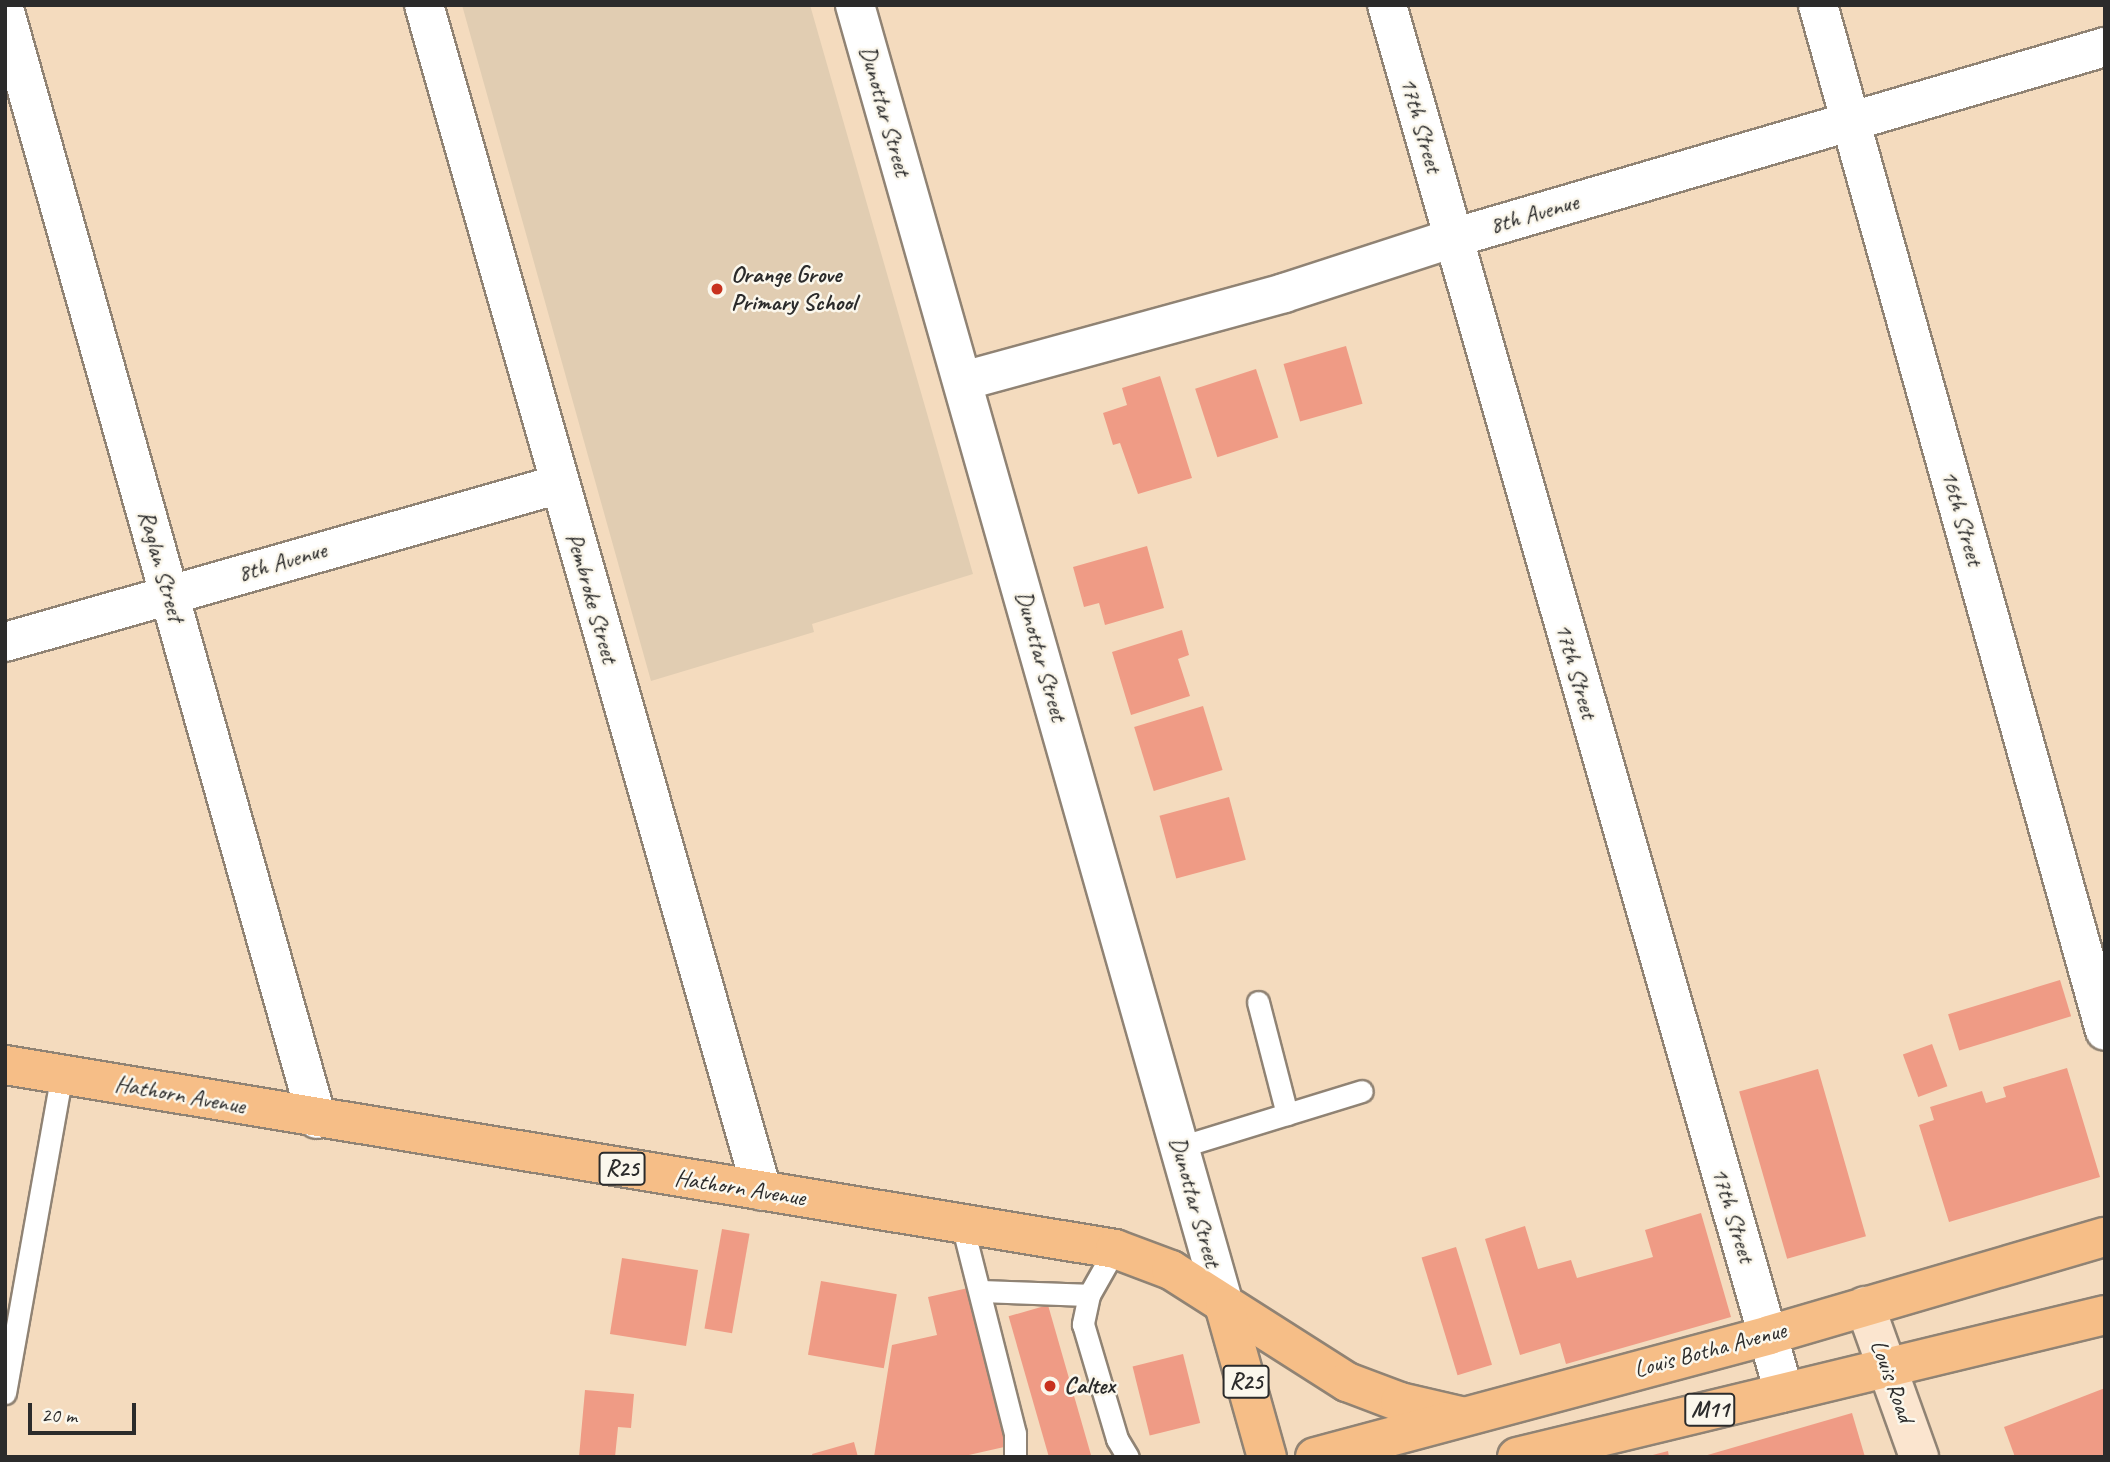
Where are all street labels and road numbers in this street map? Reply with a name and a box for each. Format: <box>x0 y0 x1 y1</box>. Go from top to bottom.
street label: Dunottar Street <box>853 42 917 180</box>
street label: 17th Street <box>1394 74 1448 176</box>
street label: 8th Avenue <box>1486 188 1582 240</box>
street label: 16th Street <box>1935 467 1989 569</box>
street label: Raglan Street <box>131 507 191 625</box>
street label: Pembroke Street <box>560 530 624 666</box>
street label: 8th Avenue <box>234 536 330 588</box>
street label: Dunottar Street <box>1009 587 1073 725</box>
street label: 17th Street <box>1549 620 1603 722</box>
street label: Hathorn Avenue <box>113 1069 247 1121</box>
street label: Dunottar Street <box>1163 1133 1227 1271</box>
road number: R25 <box>598 1150 646 1188</box>
street label: Hathorn Avenue <box>673 1163 807 1213</box>
street label: 17th Street <box>1705 1164 1761 1266</box>
street label: Louis Botha Avenue <box>1631 1316 1789 1384</box>
street label: Louis Road <box>1864 1336 1920 1426</box>
road number: R25 <box>1222 1362 1270 1401</box>
road number: M11 <box>1684 1390 1736 1429</box>

